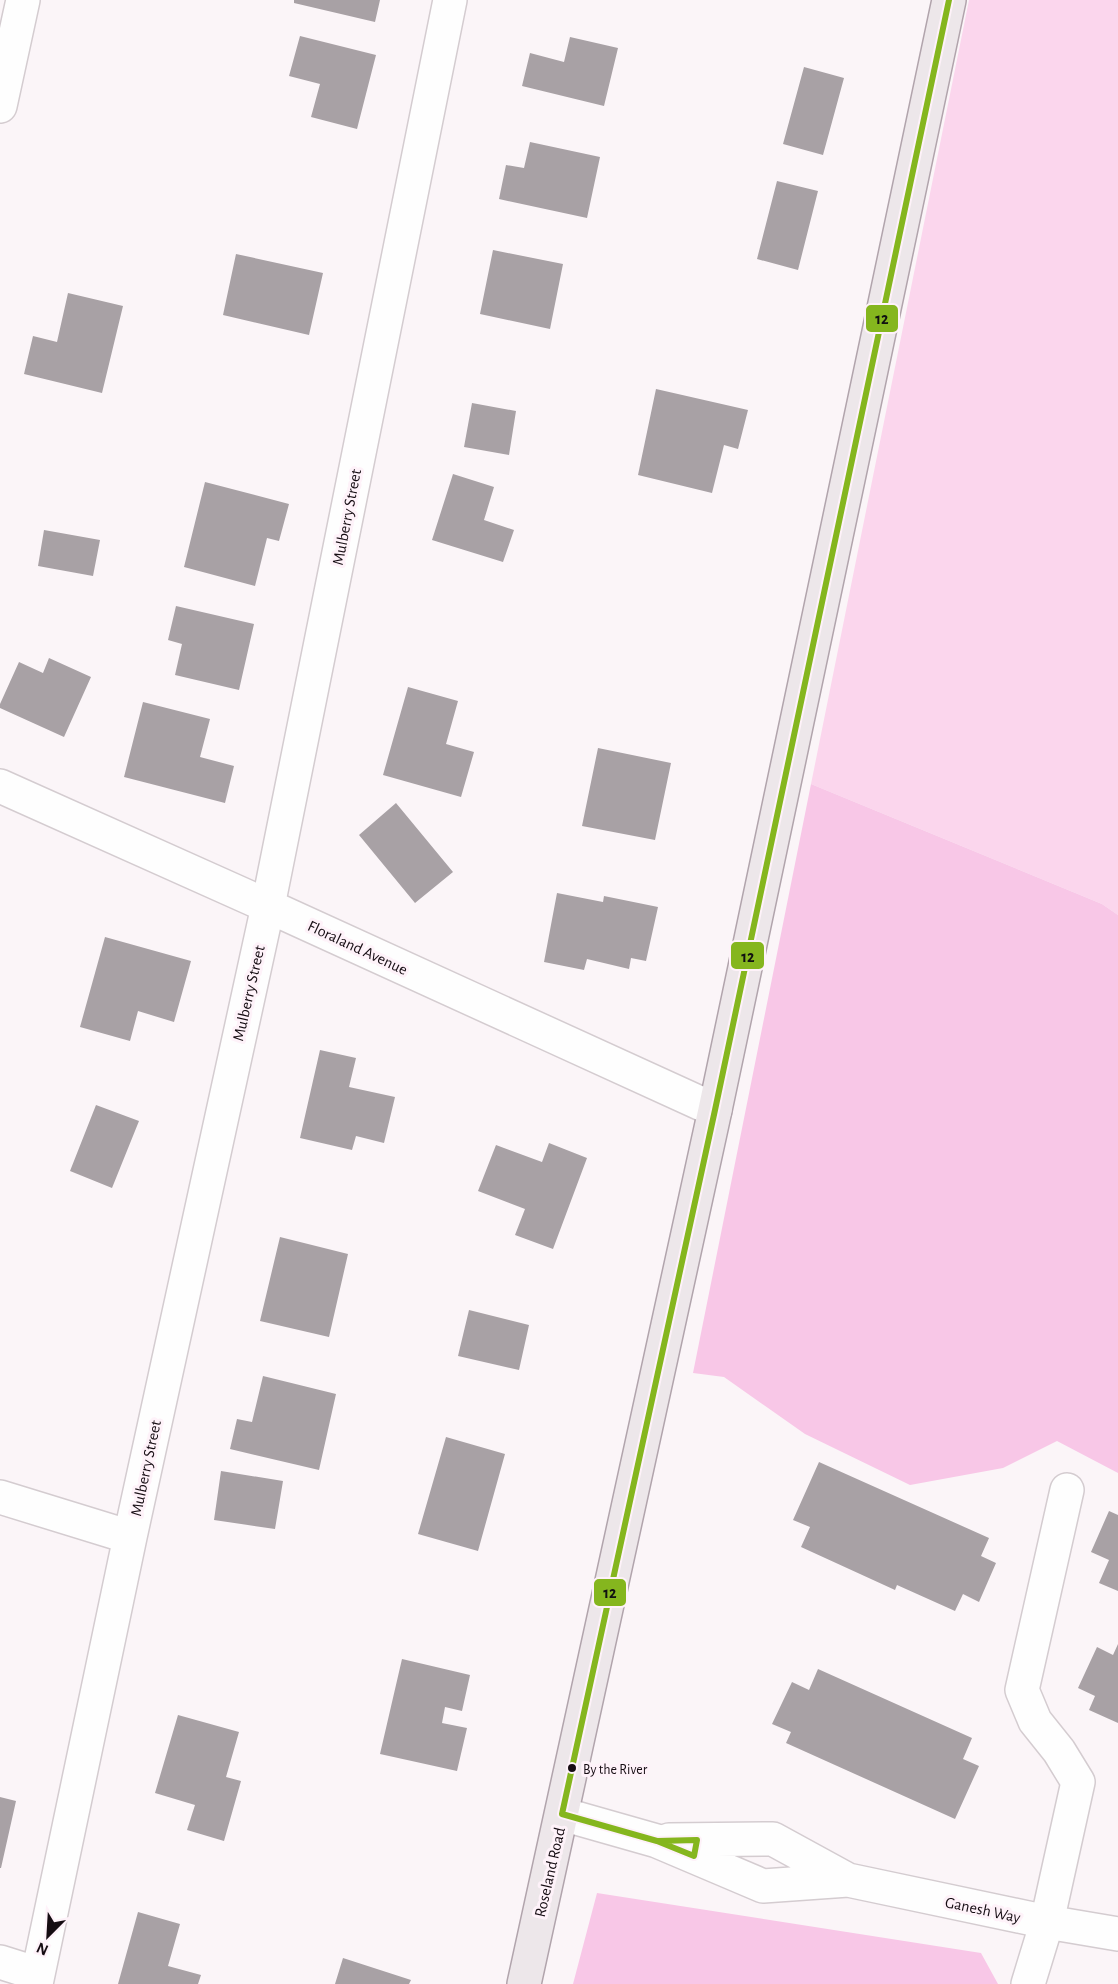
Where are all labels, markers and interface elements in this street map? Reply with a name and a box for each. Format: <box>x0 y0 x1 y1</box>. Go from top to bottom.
line badge: 12 <box>865 304 899 333</box>
text: 12 <box>875 311 889 327</box>
street label: Mulberry Street <box>330 468 365 567</box>
street label: Floraland Avenue <box>305 918 410 978</box>
line badge: 12 <box>730 941 765 970</box>
street label: Mulberry Street <box>230 944 269 1043</box>
text: 12 <box>741 949 755 965</box>
street label: Mulberry Street <box>128 1419 165 1518</box>
line badge: 12 <box>593 1578 627 1607</box>
text: 12 <box>603 1585 617 1601</box>
marker: By the River <box>566 1762 578 1774</box>
place label: By the River <box>583 1763 648 1777</box>
street label: Roseland Road <box>532 1826 568 1919</box>
street label: Ganesh Way <box>943 1894 1022 1927</box>
north arrow <box>18 1906 78 1966</box>
text: N <box>34 1939 51 1958</box>

